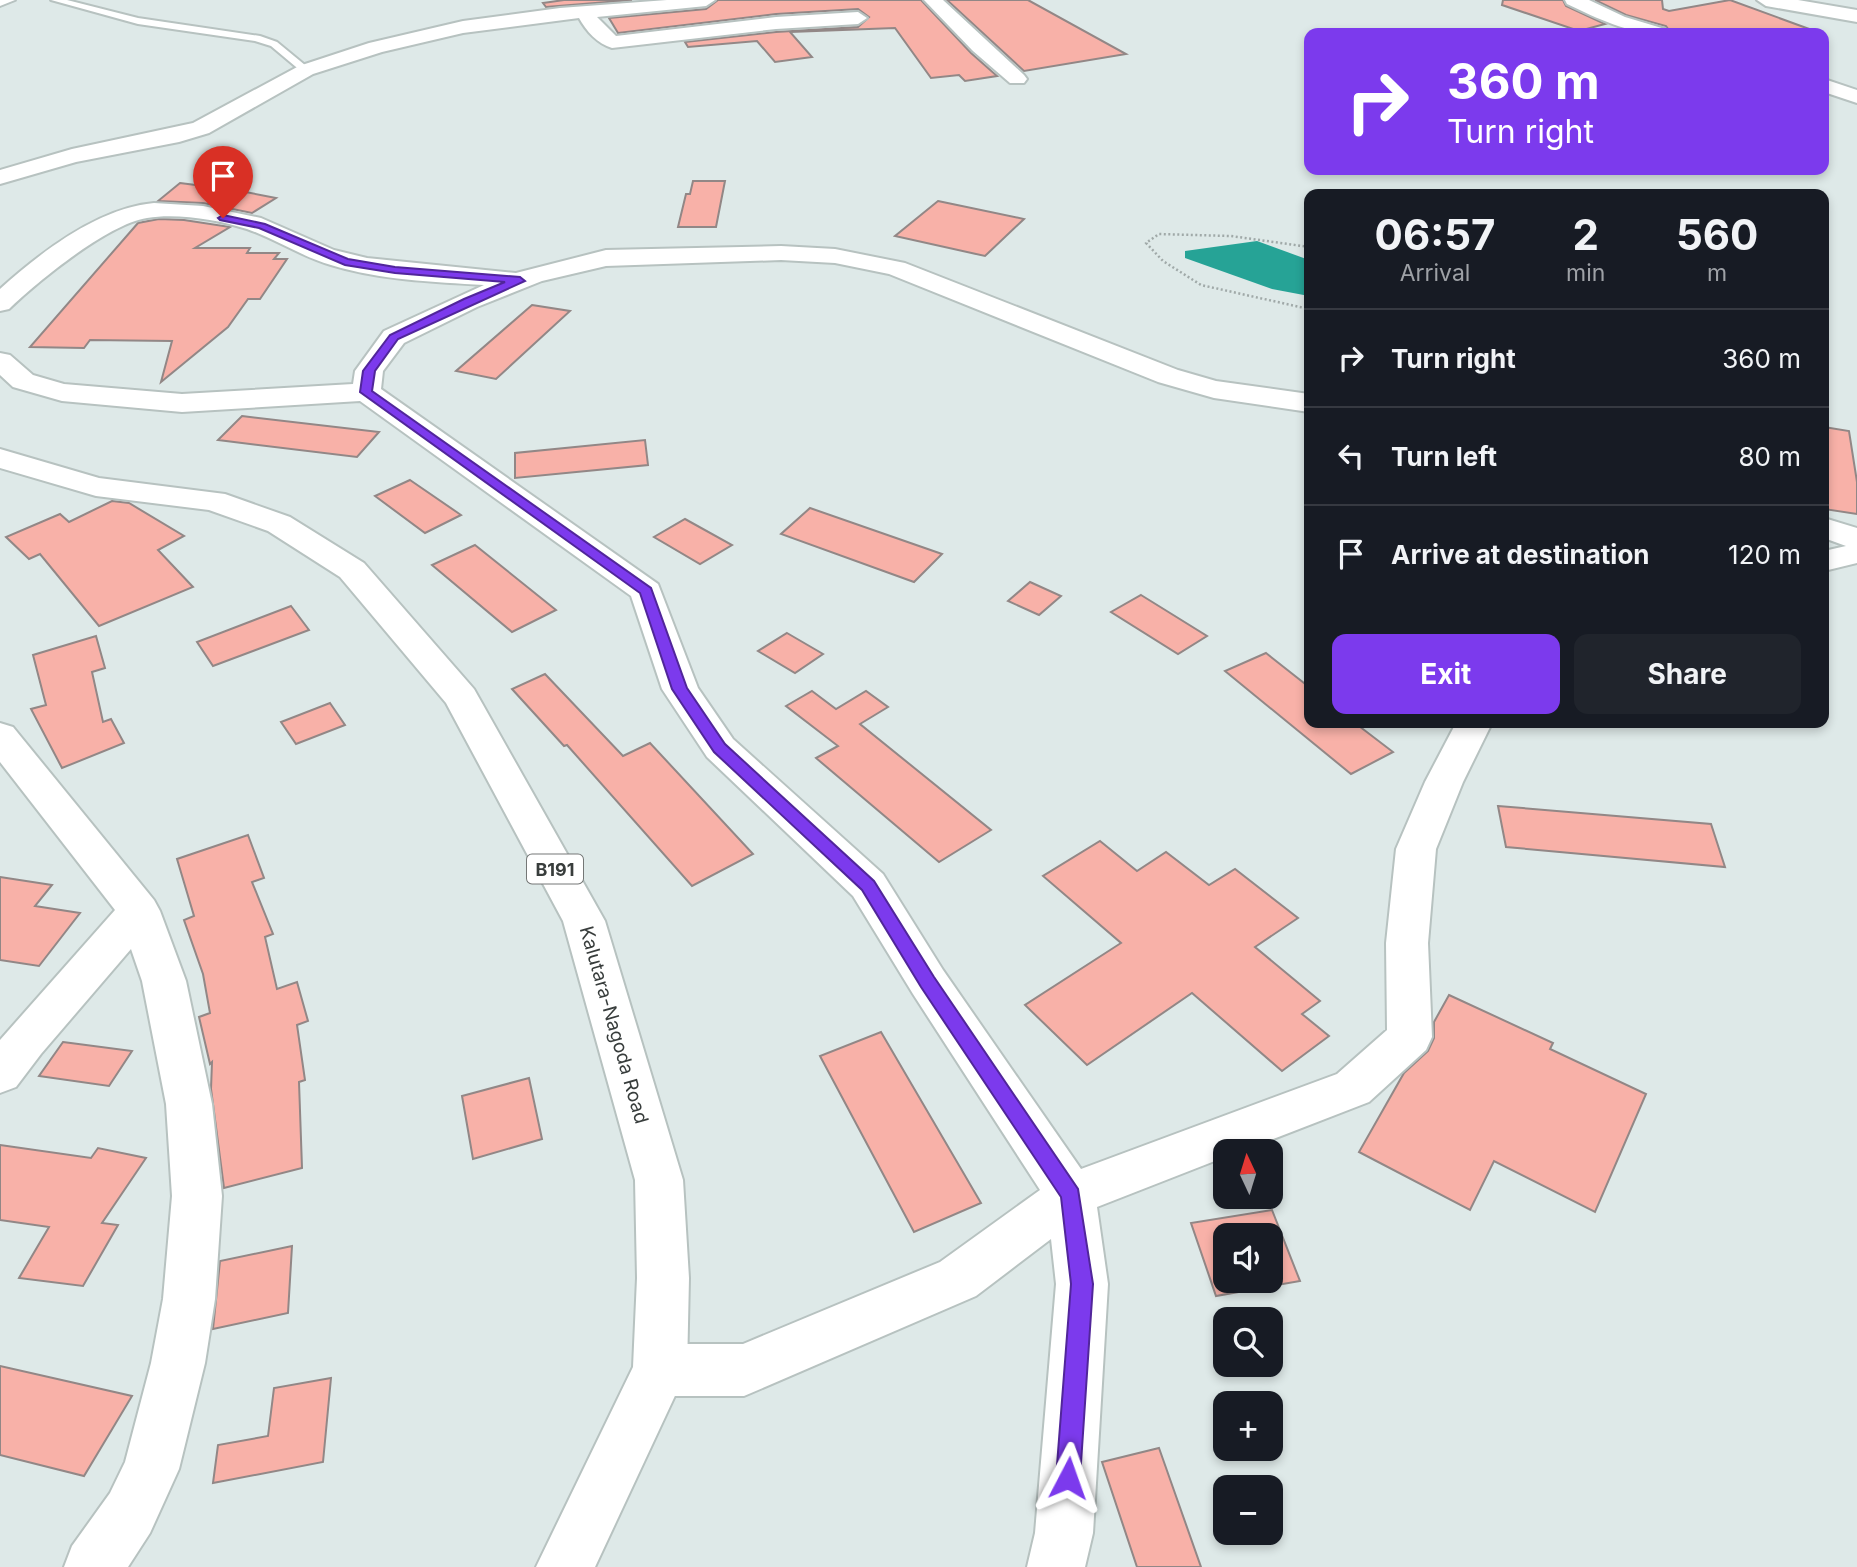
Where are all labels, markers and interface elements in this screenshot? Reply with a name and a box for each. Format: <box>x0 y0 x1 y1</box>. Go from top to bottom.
text: 360 m <box>1447 52 1600 111</box>
icon: right <box>1332 56 1423 147</box>
text: Turn right <box>1447 112 1594 151</box>
pin <box>193 146 253 218</box>
icon: arrive <box>204 157 242 195</box>
text: 06:57 <box>1375 209 1495 260</box>
text: 2 <box>1572 209 1599 260</box>
text: 560 <box>1676 209 1758 260</box>
text: Arrival <box>1400 259 1470 287</box>
text: min <box>1566 259 1605 287</box>
text: m <box>1707 259 1727 287</box>
icon: right <box>1332 339 1370 377</box>
text: Turn right <box>1391 343 1516 374</box>
text: 360 m <box>1722 343 1801 374</box>
icon: left <box>1332 437 1370 475</box>
text: Turn left <box>1391 441 1497 472</box>
text: 80 m <box>1738 441 1801 472</box>
icon: arrive <box>1332 535 1370 573</box>
text: Arrive at destination <box>1391 539 1650 570</box>
text: 120 m <box>1728 539 1801 570</box>
button: Exit <box>1332 634 1560 714</box>
button: Share <box>1574 634 1801 714</box>
road number: B191 <box>527 854 583 884</box>
street label: Kalutara-Nagoda Road <box>575 924 653 1126</box>
north arrow <box>1213 1139 1283 1209</box>
map controls <box>1213 1139 1283 1545</box>
button: sound <box>1213 1223 1283 1293</box>
button: search <box>1213 1307 1283 1377</box>
button: + <box>1213 1391 1283 1461</box>
position arrow <box>1031 1441 1105 1515</box>
button: − <box>1213 1475 1283 1545</box>

